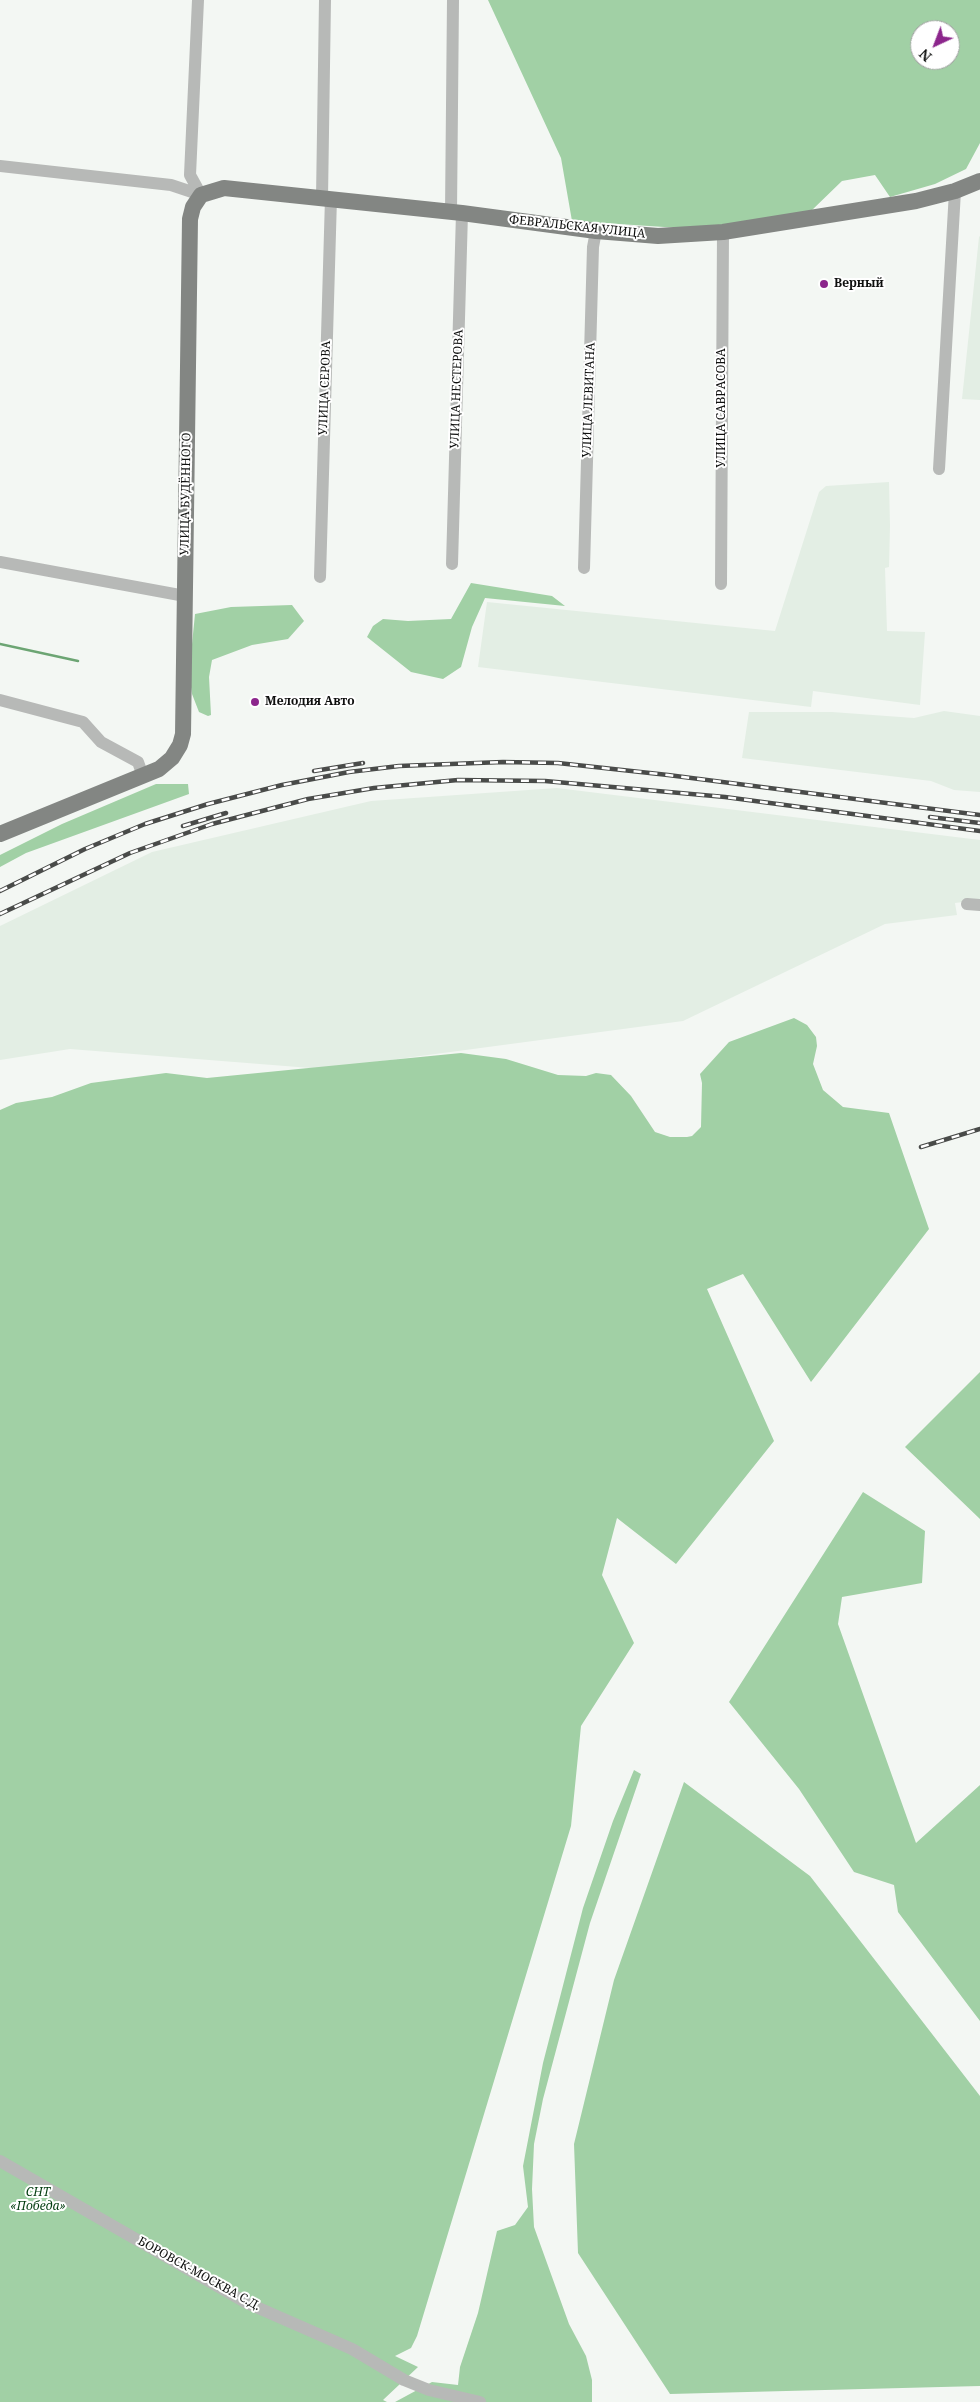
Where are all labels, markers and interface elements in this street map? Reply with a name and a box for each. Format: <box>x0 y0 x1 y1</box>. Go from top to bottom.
north arrow <box>910 20 960 70</box>
text: N <box>915 45 936 66</box>
street label: ФЕВРАЛЬСКАЯ УЛИЦА <box>508 213 646 241</box>
place label: Верный <box>834 277 884 291</box>
marker: Верный <box>818 278 830 290</box>
street label: УЛИЦА НЕСТЕРОВА <box>448 329 466 449</box>
street label: УЛИЦА СЕРОВА <box>316 340 334 436</box>
street label: УЛИЦА ЛЕВИТАНА <box>580 342 598 458</box>
street label: УЛИЦА САВРАСОВА <box>715 348 729 468</box>
street label: УЛИЦА БУДЁННОГО <box>178 433 194 555</box>
place label: Мелодия Авто <box>265 695 354 709</box>
marker: Мелодия Авто <box>249 696 261 708</box>
park label: СНТ «Победа» <box>10 2186 66 2214</box>
street label: БОРОВСК-МОСКВА С.Д. <box>135 2234 263 2314</box>

